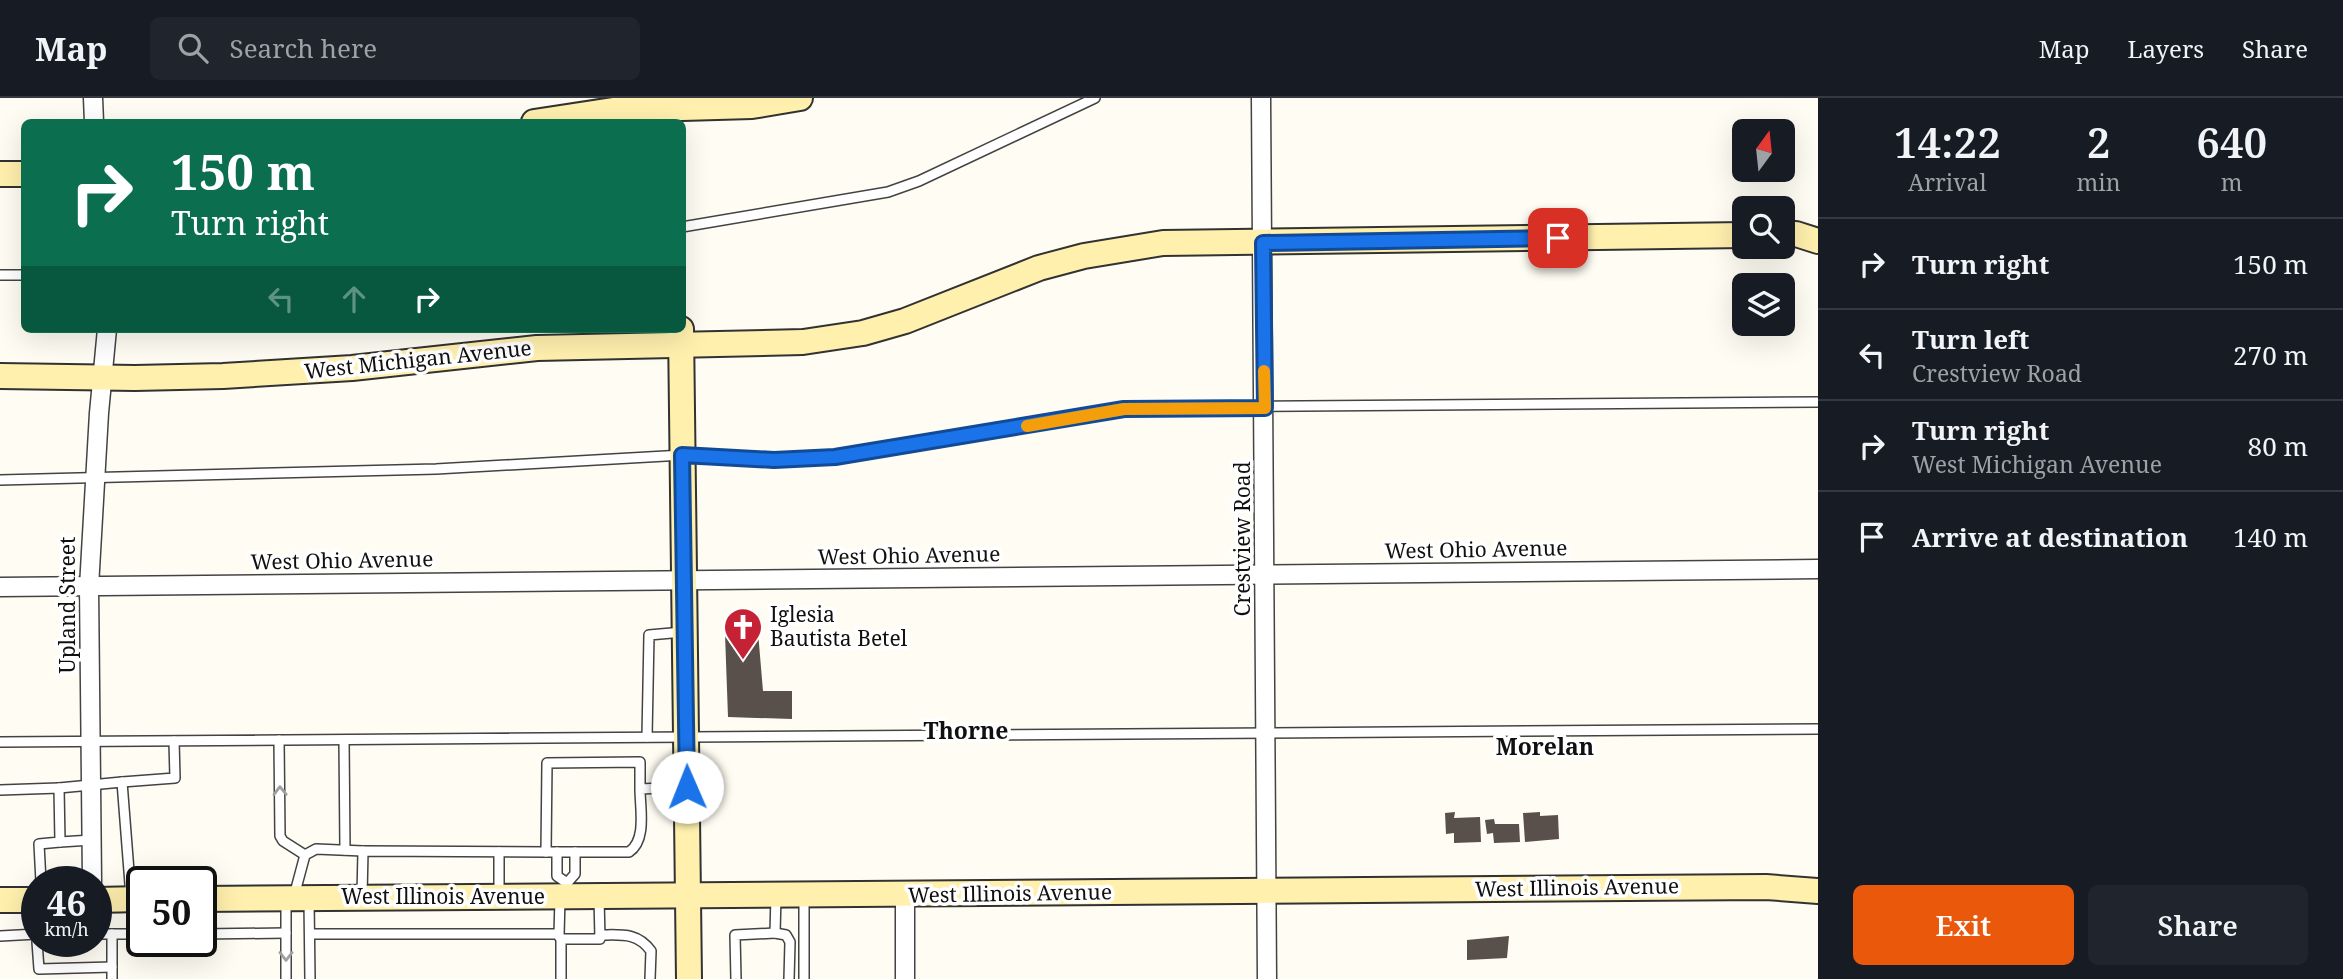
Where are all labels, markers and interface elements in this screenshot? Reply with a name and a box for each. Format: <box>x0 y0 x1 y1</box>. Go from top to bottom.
search box <box>150 17 640 80</box>
text: Map <box>35 26 108 71</box>
icon: search <box>174 29 212 67</box>
text: Search here <box>230 30 377 66</box>
text: Map <box>2039 32 2090 65</box>
text: Layers <box>2128 32 2204 65</box>
text: Share <box>2242 32 2308 65</box>
text: 14:22 <box>1894 113 2001 170</box>
text: 2 <box>2087 113 2110 170</box>
text: 640 <box>2196 113 2267 170</box>
north arrow <box>1732 119 1796 182</box>
map controls <box>1732 119 1795 336</box>
text: 150 m <box>171 138 315 204</box>
icon: right <box>56 147 147 238</box>
text: Arrival <box>1908 166 1987 198</box>
text: min <box>2077 166 2121 198</box>
text: m <box>2221 166 2243 198</box>
button: search <box>1732 196 1795 259</box>
text: Turn right <box>171 201 329 244</box>
pin <box>1528 208 1588 268</box>
icon: arrive <box>1539 219 1577 257</box>
icon: right <box>1853 245 1891 283</box>
text: Turn right <box>1912 246 2049 282</box>
text: 150 m <box>2233 246 2308 282</box>
button: layers <box>1732 273 1795 336</box>
icon: left <box>262 280 300 318</box>
icon: ahead <box>335 280 373 318</box>
icon: right <box>408 280 446 318</box>
text: Turn left <box>1912 321 2029 357</box>
street label: West Michigan Avenue <box>303 333 533 385</box>
icon: left <box>1853 336 1891 374</box>
text: 270 m <box>2233 337 2308 373</box>
text: Crestview Road <box>1912 357 2082 389</box>
text: Turn right <box>1912 412 2049 448</box>
icon: right <box>1853 427 1891 465</box>
text: 80 m <box>2248 428 2308 464</box>
text: West Michigan Avenue <box>1912 448 2162 480</box>
street label: Crestview Road <box>1228 461 1256 617</box>
icon: arrive <box>1853 518 1891 556</box>
text: Arrive at destination <box>1912 519 2188 555</box>
text: 140 m <box>2233 519 2308 555</box>
street label: West Ohio Avenue <box>1384 533 1567 565</box>
street label: Upland Street <box>53 537 81 673</box>
street label: West Ohio Avenue <box>817 539 1000 571</box>
street label: West Ohio Avenue <box>250 544 433 576</box>
place label: Iglesia Bautista Betel <box>770 600 908 652</box>
church icon: Iglesia Bautista Betel <box>722 606 764 661</box>
district label: Thorne <box>923 714 1009 746</box>
district label: Morelan <box>1496 730 1594 762</box>
position arrow <box>650 750 724 824</box>
one-way arrow <box>272 785 287 796</box>
speed limit sign: 50 <box>126 866 217 957</box>
street label: West Illinois Avenue <box>1475 871 1679 903</box>
street label: West Illinois Avenue <box>908 877 1112 909</box>
text: 46 <box>47 879 86 926</box>
street label: West Illinois Avenue <box>341 882 545 910</box>
button: Exit <box>1853 885 2074 965</box>
button: Share <box>2088 885 2308 965</box>
text: km/h <box>44 917 89 941</box>
one-way arrow <box>278 951 294 962</box>

